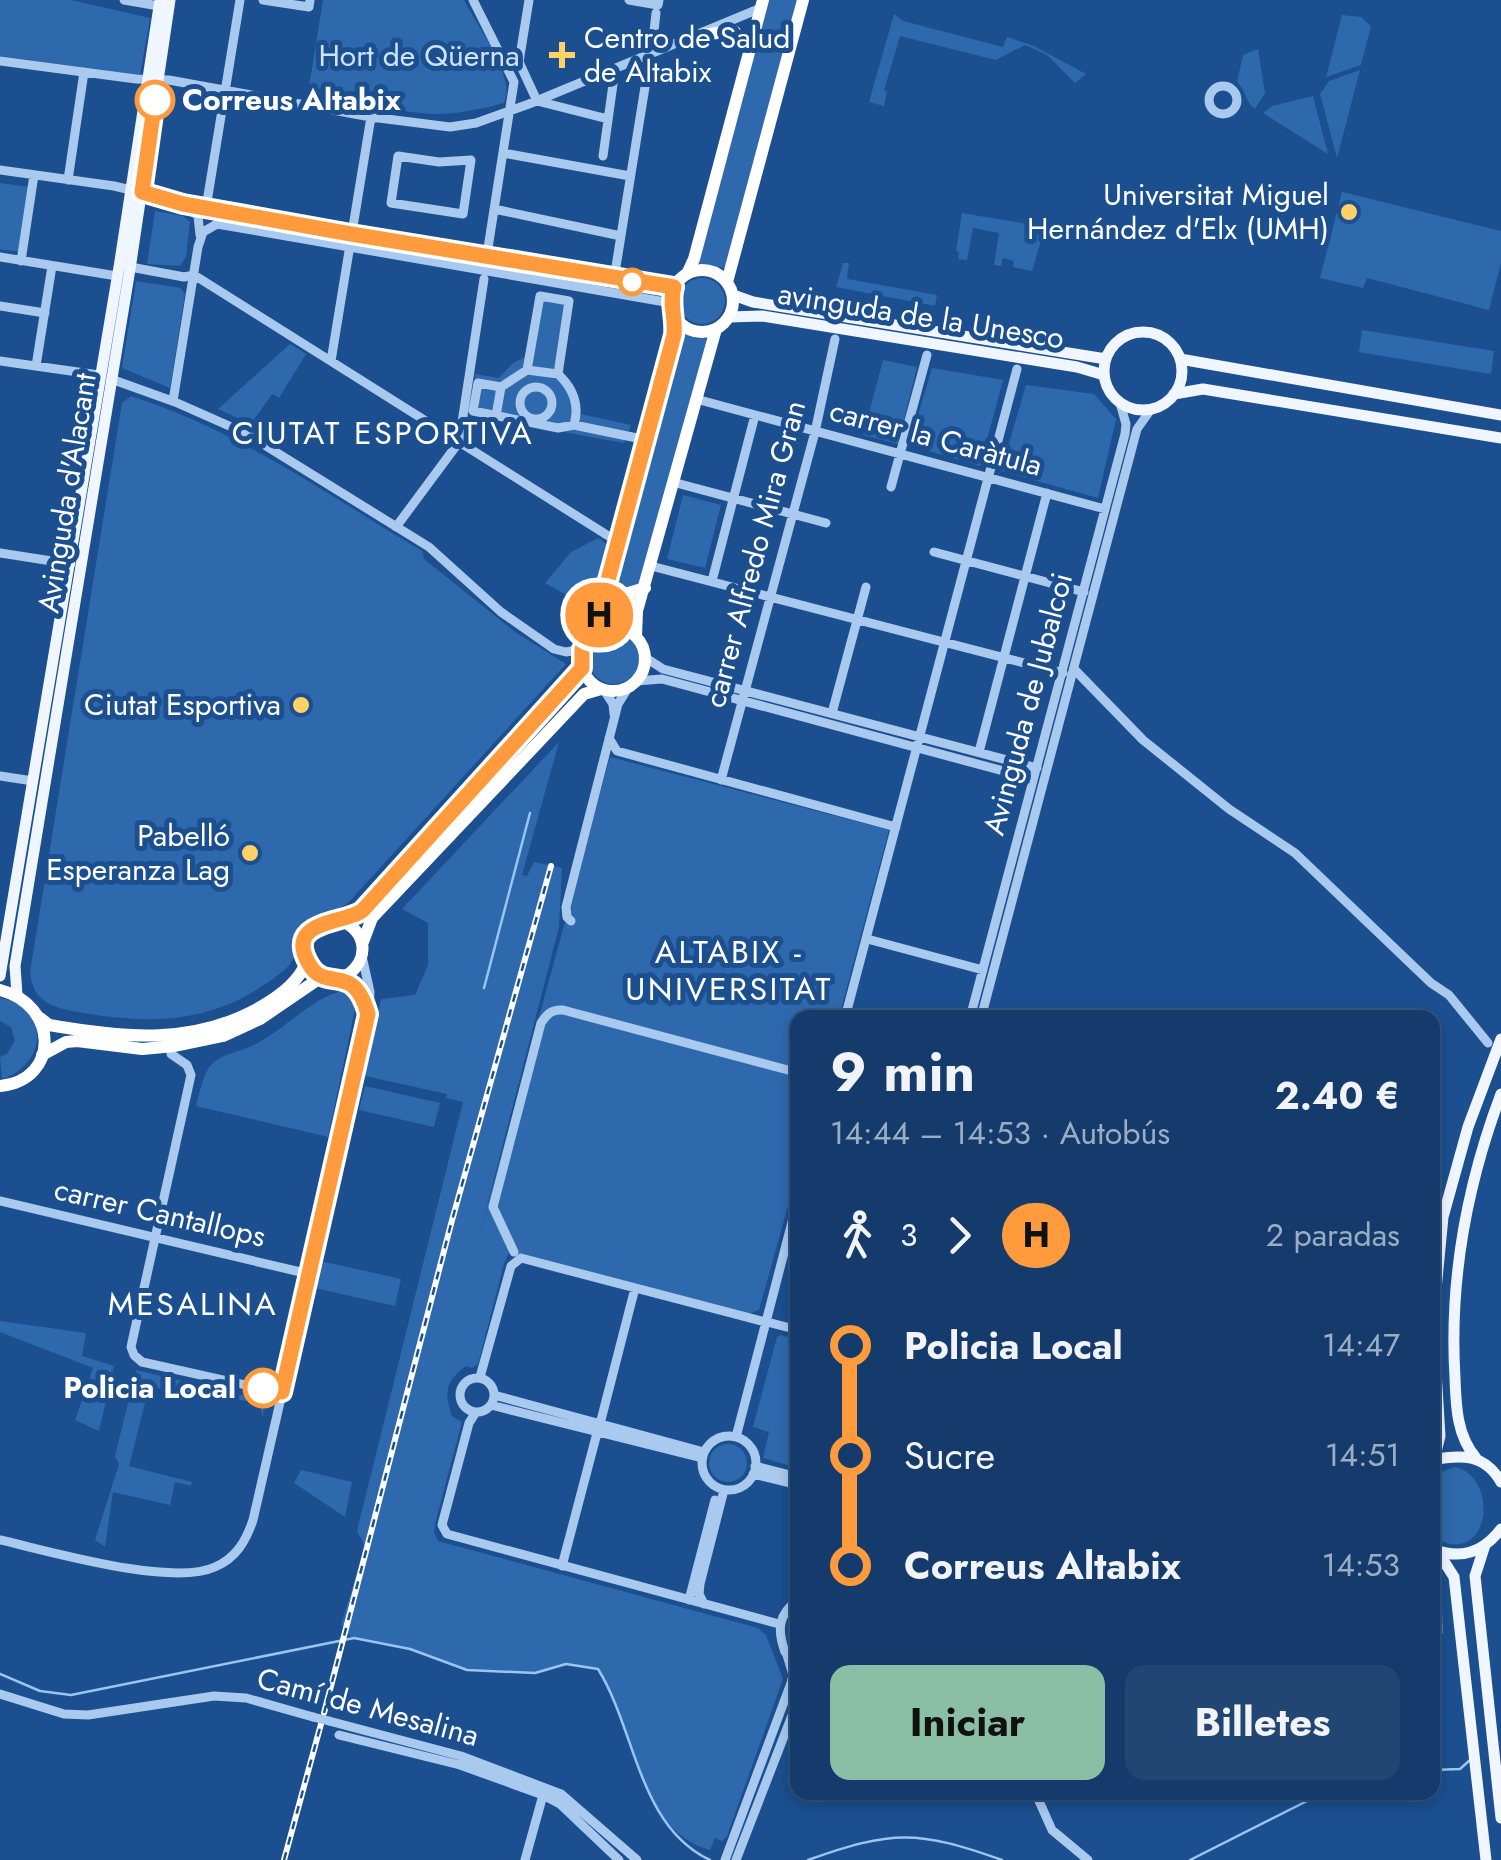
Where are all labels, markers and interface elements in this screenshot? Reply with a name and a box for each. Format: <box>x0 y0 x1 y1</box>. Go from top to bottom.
place label: Centro de Salud de Altabix <box>584 16 790 93</box>
park label: Hort de Qüerna <box>318 34 520 77</box>
marker: Centro de Salud de Altabix <box>549 42 575 68</box>
place label: Correus Altabix <box>182 78 401 121</box>
marker: Correus Altabix <box>136 81 174 119</box>
place label: Universitat Miguel Hernández d'Elx (UMH) <box>1027 173 1329 250</box>
marker: Universitat Miguel Hernández d'Elx (UMH) <box>1338 201 1360 223</box>
unlabelled marker <box>619 269 645 295</box>
street label: avinguda de la Unesco <box>775 272 1067 359</box>
street label: Avinguda d'Alacant <box>26 369 107 616</box>
street label: carrer la Caràtula <box>825 389 1047 487</box>
street label: carrer Alfredo Mira Gran <box>693 396 816 712</box>
district label: CIUTAT ESPORTIVA <box>232 410 534 456</box>
street label: Avinguda de Jubalcoi <box>972 568 1083 840</box>
line badge: H <box>566 582 632 648</box>
text: H <box>585 590 613 640</box>
place label: Ciutat Esportiva <box>84 683 281 726</box>
marker: Ciutat Esportiva <box>290 694 312 716</box>
place label: Pabelló Esperanza Lag <box>46 814 230 891</box>
marker: Pabelló Esperanza Lag <box>239 842 261 864</box>
district label: ALTABIX - UNIVERSITAT <box>625 929 833 1012</box>
text: 9 min <box>830 1032 975 1112</box>
text: 2.40 € <box>1275 1068 1400 1123</box>
text: 14:44 – 14:53 · Autobús <box>830 1110 1170 1156</box>
street label: carrer Cantallops <box>50 1167 270 1258</box>
icon: walk <box>830 1208 885 1263</box>
icon: forward <box>932 1208 987 1263</box>
text: H <box>1022 1210 1050 1260</box>
text: 3 <box>900 1212 917 1258</box>
text: 2 paradas <box>1266 1212 1400 1258</box>
district label: MESALINA <box>108 1281 278 1327</box>
text: Policia Local <box>904 1318 1123 1373</box>
text: 14:47 <box>1322 1322 1400 1368</box>
place label: Policia Local <box>63 1366 236 1409</box>
marker: Policia Local <box>244 1369 282 1407</box>
text: Sucre <box>904 1428 995 1483</box>
text: 14:51 <box>1325 1432 1400 1478</box>
text: Correus Altabix <box>904 1538 1181 1593</box>
text: 14:53 <box>1322 1542 1400 1588</box>
street label: Camí de Mesalina <box>253 1656 484 1757</box>
button: Iniciar <box>830 1665 1105 1780</box>
button: Billetes <box>1125 1665 1400 1780</box>

